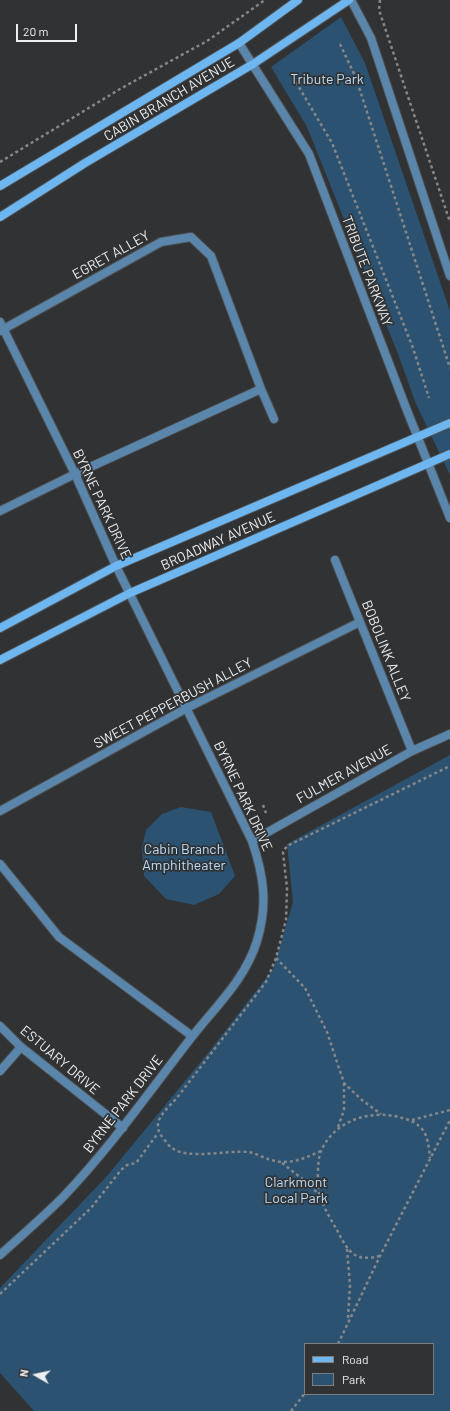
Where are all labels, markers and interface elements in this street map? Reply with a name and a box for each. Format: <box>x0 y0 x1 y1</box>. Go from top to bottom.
scale bar <box>18 16 79 42</box>
text: 20 m <box>23 24 49 38</box>
street label: CABIN BRANCH AVENUE <box>101 53 237 145</box>
park label: Tribute Park <box>290 71 364 87</box>
street label: TRIBUTE PARKWAY <box>338 213 396 329</box>
street label: EGRET ALLEY <box>69 227 153 283</box>
street label: BYRNE PARK DRIVE <box>69 446 135 562</box>
street label: BROADWAY AVENUE <box>158 508 278 574</box>
street label: BOBOLINK ALLEY <box>358 598 414 704</box>
street label: SWEET PEPPERBUSH ALLEY <box>91 654 255 752</box>
street label: BYRNE PARK DRIVE <box>210 738 276 854</box>
street label: FULMER AVENUE <box>293 741 395 807</box>
park label: Cabin Branch Amphitheater <box>142 841 226 874</box>
street label: ESTUARY DRIVE <box>17 1022 103 1098</box>
street label: BYRNE PARK DRIVE <box>80 1052 166 1156</box>
park label: Clarkmont Local Park <box>264 1174 328 1206</box>
legend <box>304 1343 434 1395</box>
text: Road <box>342 1352 369 1366</box>
north arrow <box>16 1355 56 1395</box>
text: N <box>17 1368 31 1378</box>
text: Park <box>342 1372 366 1386</box>

